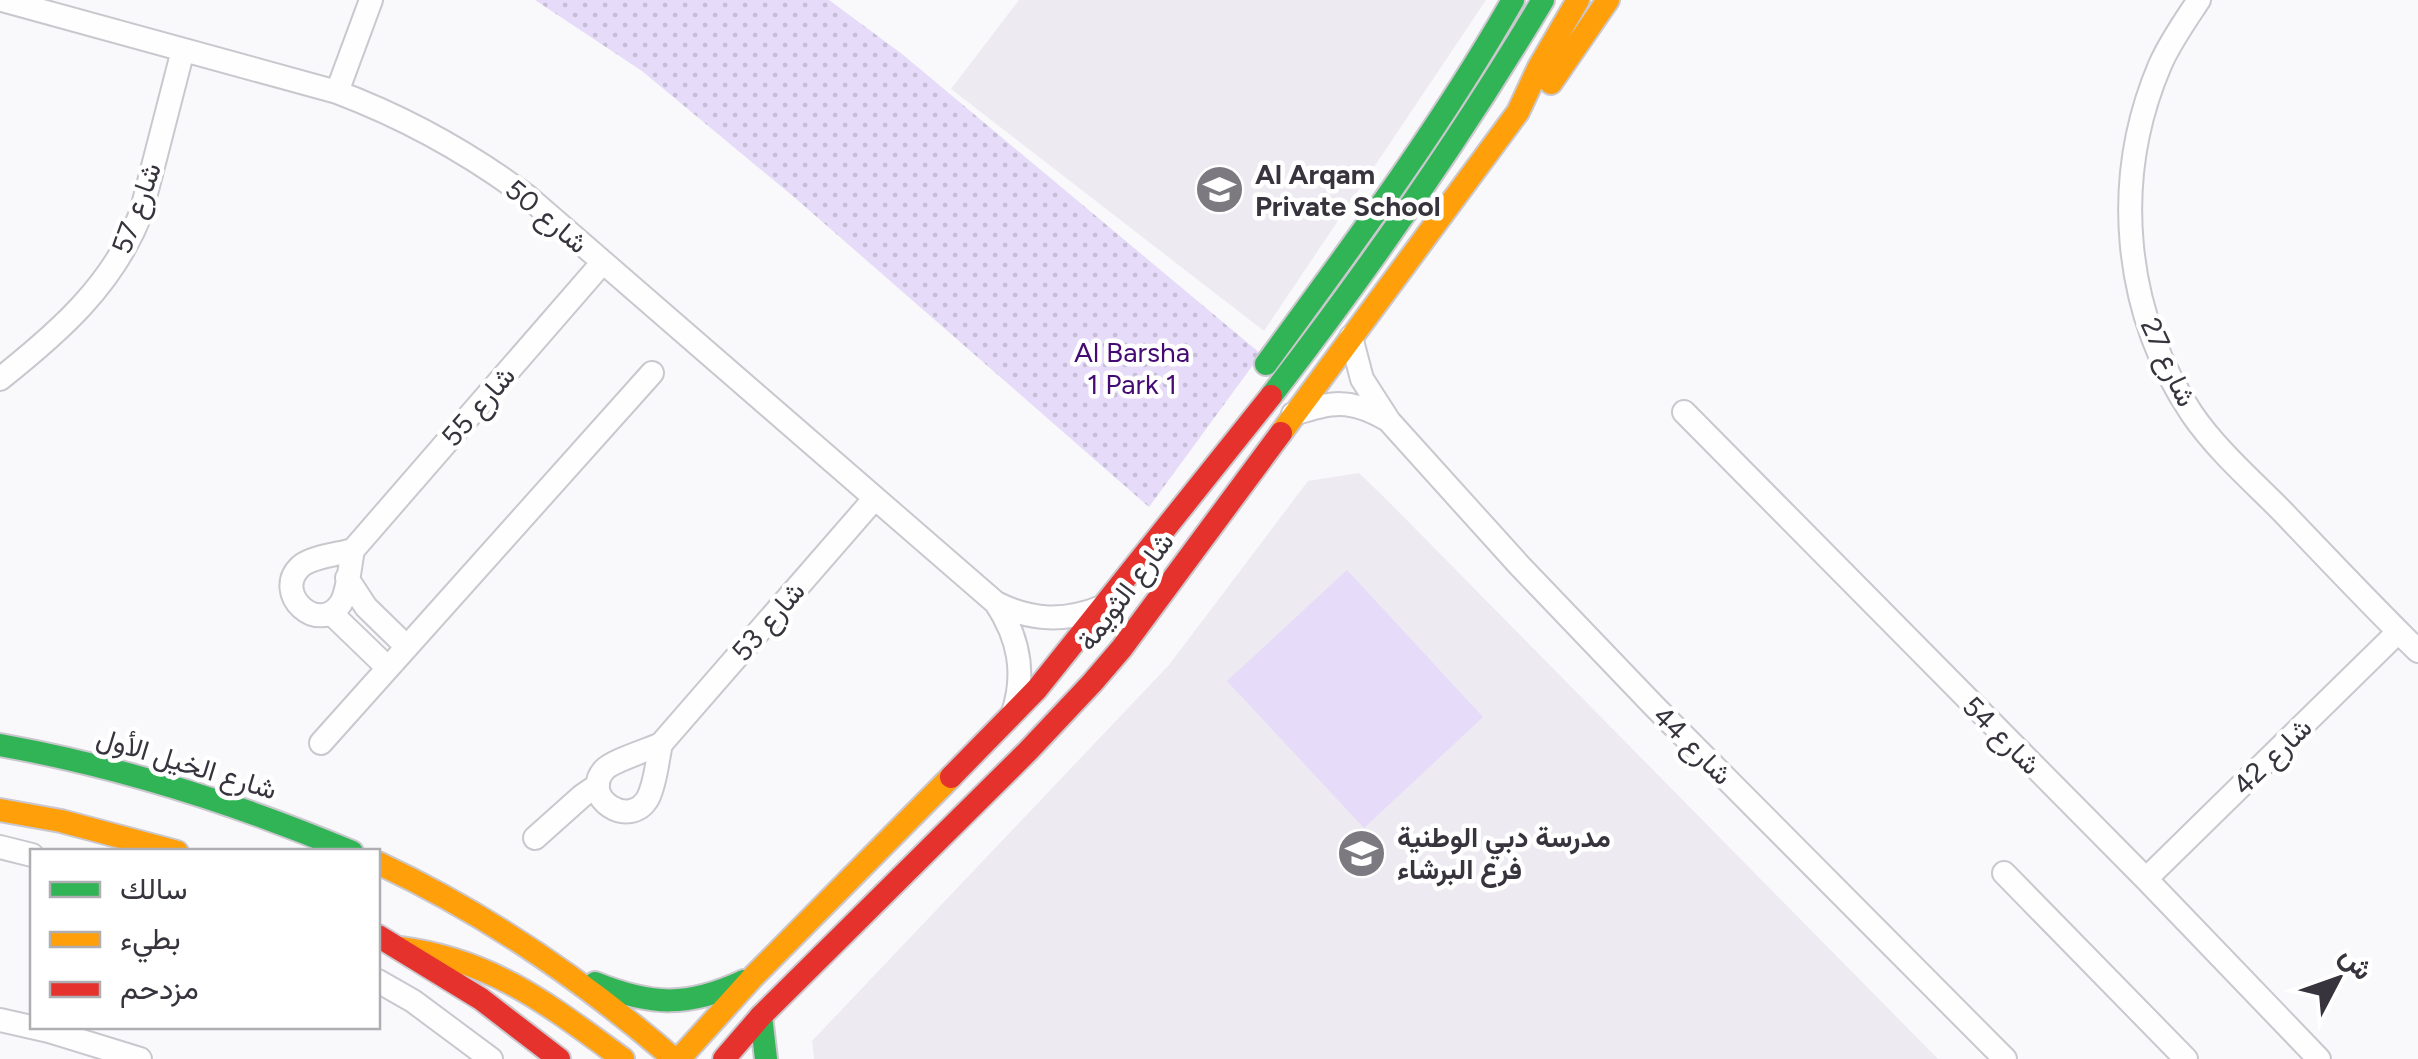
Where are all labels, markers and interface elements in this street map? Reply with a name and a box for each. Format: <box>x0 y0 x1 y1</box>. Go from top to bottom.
place label: Al Arqam Private School <box>1255 157 1441 223</box>
street label: شارع 57 <box>104 158 170 259</box>
school or university icon: Al Arqam Private School <box>1194 164 1246 216</box>
street label: شارع 50 <box>498 172 595 262</box>
street label: شارع 27 <box>2132 312 2204 413</box>
park label: Al Barsha 1 Park 1 <box>1074 335 1190 401</box>
street label: شارع 55 <box>434 359 524 454</box>
street label: شارع الثويمة <box>1069 525 1182 658</box>
street label: شارع 53 <box>724 574 813 669</box>
street label: شارع 54 <box>1954 689 2048 783</box>
street label: شارع 44 <box>1645 698 1740 793</box>
street label: شارع 42 <box>2226 710 2320 803</box>
street label: شارع الخيل الأول <box>92 719 281 808</box>
place label: مدرسة دبي الوطنية فرع البرشاء <box>1397 820 1611 888</box>
school or university icon: مدرسة دبي الوطنية فرع البرشاء <box>1336 827 1388 879</box>
legend <box>30 849 380 1029</box>
text: سالك <box>120 870 187 907</box>
text: بطيء <box>120 920 181 963</box>
north arrow <box>2288 929 2388 1029</box>
text: ش <box>2333 939 2381 986</box>
text: مزدحم <box>120 970 199 1008</box>

